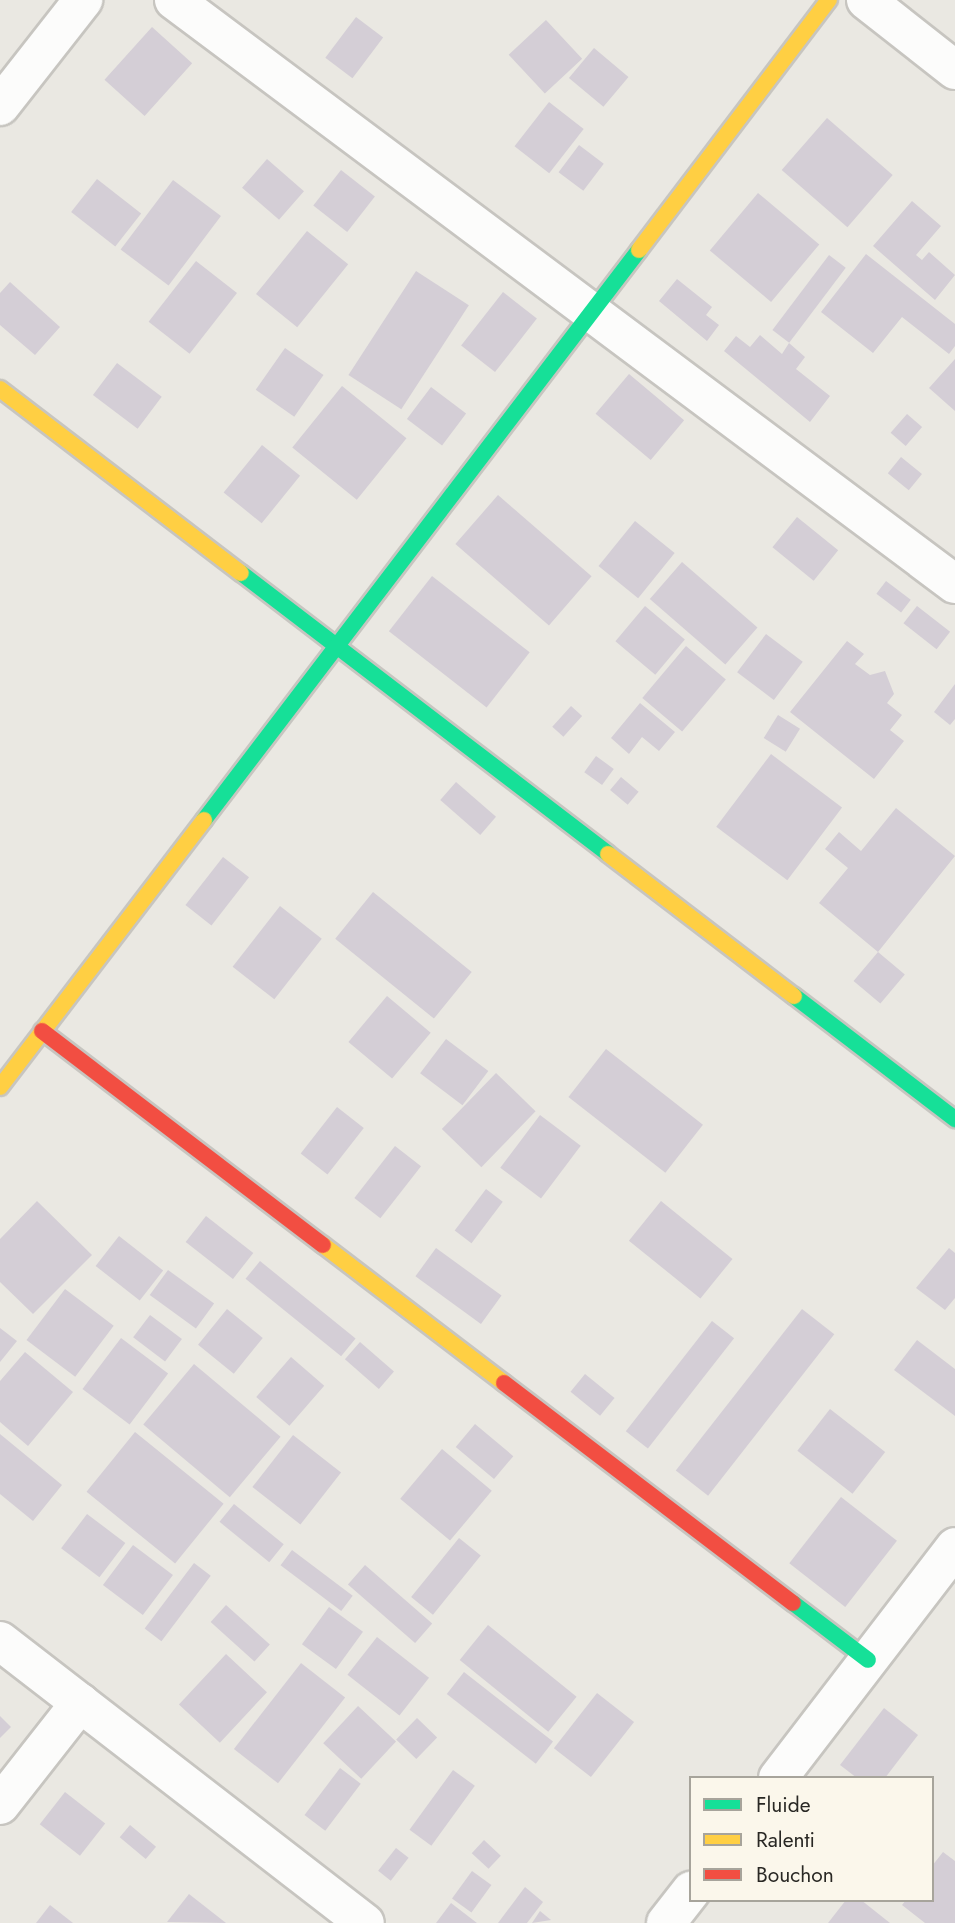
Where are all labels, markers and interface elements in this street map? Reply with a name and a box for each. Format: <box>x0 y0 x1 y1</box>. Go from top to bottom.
legend <box>689 1776 934 1902</box>
text: Fluide <box>756 1790 811 1820</box>
text: Ralenti <box>756 1825 815 1855</box>
text: Bouchon <box>756 1860 834 1890</box>

